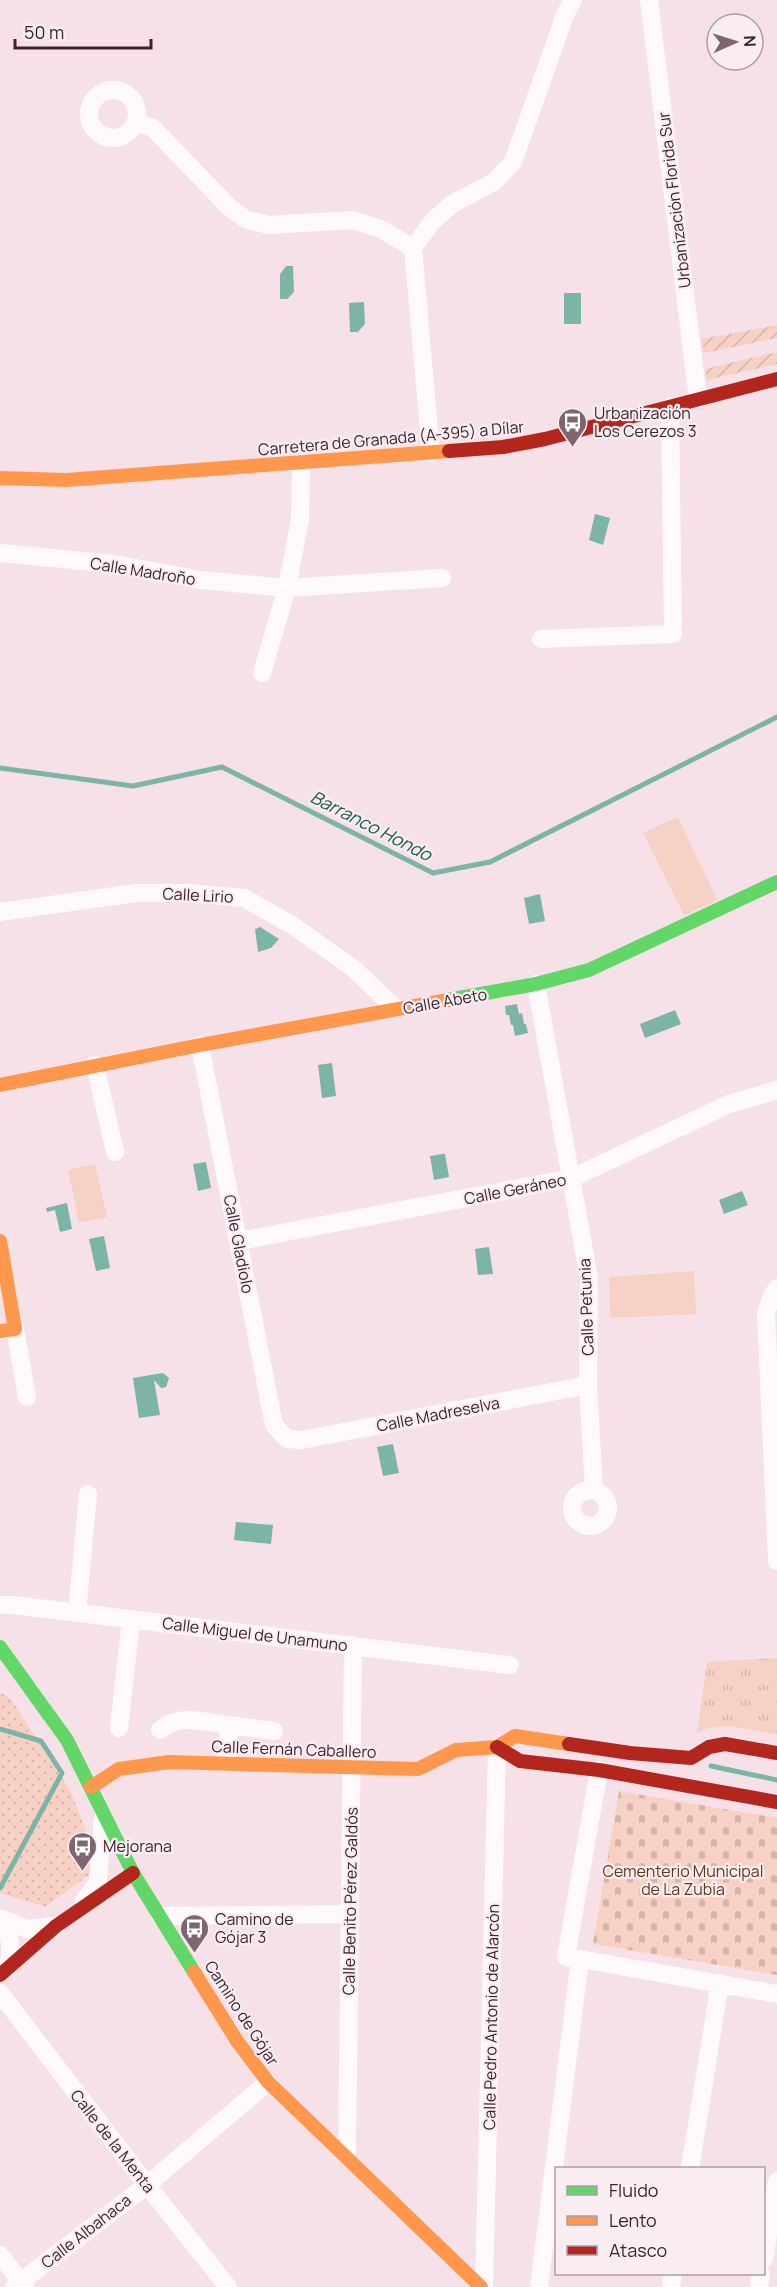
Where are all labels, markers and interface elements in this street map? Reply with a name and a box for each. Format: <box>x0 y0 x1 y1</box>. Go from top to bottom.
scale bar <box>15 12 152 50</box>
north arrow <box>705 12 765 72</box>
text: 50 m <box>24 20 64 44</box>
text: N <box>739 35 761 48</box>
street label: Urbanización Florida Sur <box>652 110 696 289</box>
place label: Urbanización Los Cerezos 3 <box>594 402 697 442</box>
bus stop icon: Urbanización Los Cerezos 3 <box>557 406 589 448</box>
street label: Carretera de Granada (A-395) a Dílar <box>257 415 525 461</box>
street label: Calle Madroño <box>89 552 197 590</box>
water label: Barranco Hondo <box>307 784 437 867</box>
street label: Calle Lirio <box>162 882 234 908</box>
street label: Calle Abeto <box>401 983 489 1019</box>
street label: Calle Geráneo <box>462 1168 568 1210</box>
street label: Calle Gladiolo <box>219 1193 259 1295</box>
street label: Calle Petunia <box>573 1258 599 1356</box>
street label: Calle Madreselva <box>374 1391 502 1437</box>
street label: Calle Miguel de Unamuno <box>161 1612 349 1656</box>
street label: Calle Fernán Caballero <box>211 1735 377 1763</box>
street label: Calle Benito Pérez Galdós <box>337 1807 363 1995</box>
bus stop icon: Mejorana <box>66 1830 98 1872</box>
place label: Mejorana <box>103 1835 172 1857</box>
park label: Cementerio Municipal de La Zubia <box>603 1860 763 1900</box>
street label: Calle Pedro Antonio de Alarcón <box>478 1904 504 2130</box>
place label: Camino de Gójar 3 <box>215 1908 294 1948</box>
bus stop icon: Camino de Gójar 3 <box>178 1912 210 1954</box>
street label: Camino de Gójar <box>200 1956 284 2070</box>
street label: Calle de la Menta <box>66 2085 160 2197</box>
legend <box>555 2167 765 2275</box>
text: Fluido <box>609 2178 658 2202</box>
street label: Calle Albahaca <box>36 2189 136 2273</box>
text: Lento <box>609 2208 657 2232</box>
text: Atasco <box>609 2238 667 2262</box>

